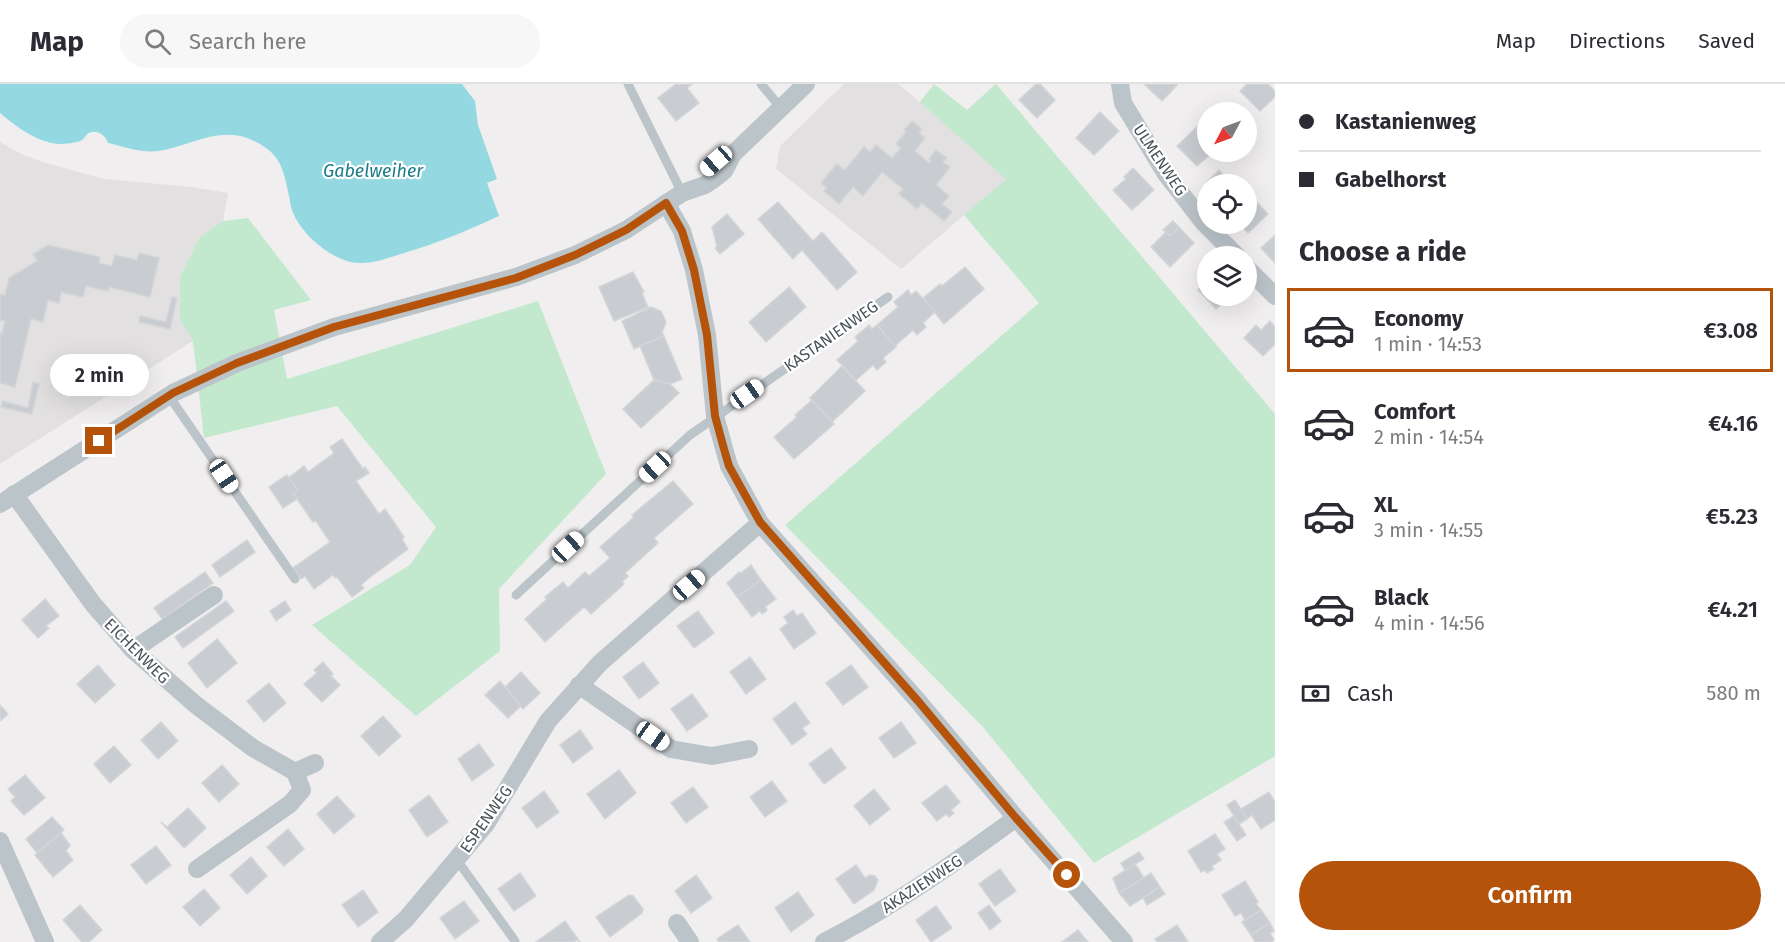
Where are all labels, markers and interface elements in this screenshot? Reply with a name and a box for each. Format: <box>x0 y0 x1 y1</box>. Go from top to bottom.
search box <box>120 14 540 68</box>
text: Map <box>30 25 84 58</box>
icon: search <box>141 25 174 58</box>
text: Search here <box>189 28 307 55</box>
text: Map <box>1496 28 1536 54</box>
text: Directions <box>1569 28 1665 54</box>
text: Saved <box>1698 28 1755 54</box>
north arrow <box>1197 102 1257 162</box>
map controls <box>1197 102 1257 306</box>
text: Kastanienweg <box>1335 108 1476 135</box>
street label: ULMENWEG <box>1129 121 1191 199</box>
car <box>697 142 735 180</box>
water label: Gabelweiher <box>323 160 424 182</box>
text: Gabelhorst <box>1335 166 1446 193</box>
button: locate <box>1197 174 1257 234</box>
text: Choose a ride <box>1299 236 1466 268</box>
button: layers <box>1197 246 1257 306</box>
street label: KASTANIENWEG <box>780 297 882 375</box>
icon: car <box>1302 303 1356 357</box>
text: Economy <box>1374 305 1463 332</box>
text: €3.08 <box>1703 317 1758 344</box>
text: 1 min · 14:53 <box>1374 332 1482 356</box>
callout: 2 min <box>50 354 148 396</box>
text: 2 min <box>75 363 124 387</box>
car <box>727 376 767 412</box>
icon: car <box>1302 396 1356 450</box>
text: Comfort <box>1374 398 1455 425</box>
text: €4.16 <box>1708 410 1758 437</box>
text: 2 min · 14:54 <box>1374 425 1484 449</box>
route end <box>85 427 112 454</box>
car <box>636 448 674 486</box>
car <box>206 456 242 496</box>
icon: car <box>1302 489 1356 543</box>
text: XL <box>1374 491 1398 518</box>
text: €5.23 <box>1706 503 1758 530</box>
text: 3 min · 14:55 <box>1374 518 1483 542</box>
car <box>549 528 587 566</box>
car <box>670 566 708 604</box>
icon: car <box>1302 582 1356 636</box>
text: Black <box>1374 584 1429 611</box>
text: €4.21 <box>1707 596 1758 623</box>
text: 4 min · 14:56 <box>1374 611 1485 635</box>
street label: EICHENWEG <box>100 614 174 688</box>
icon: cash <box>1299 677 1332 710</box>
text: Cash <box>1347 680 1394 707</box>
text: 580 m <box>1706 681 1761 705</box>
car <box>633 718 673 754</box>
street label: ESPENWEG <box>456 782 516 856</box>
street label: AKAZIENWEG <box>878 851 966 917</box>
route start <box>1053 861 1080 888</box>
button: Confirm <box>1299 861 1761 930</box>

